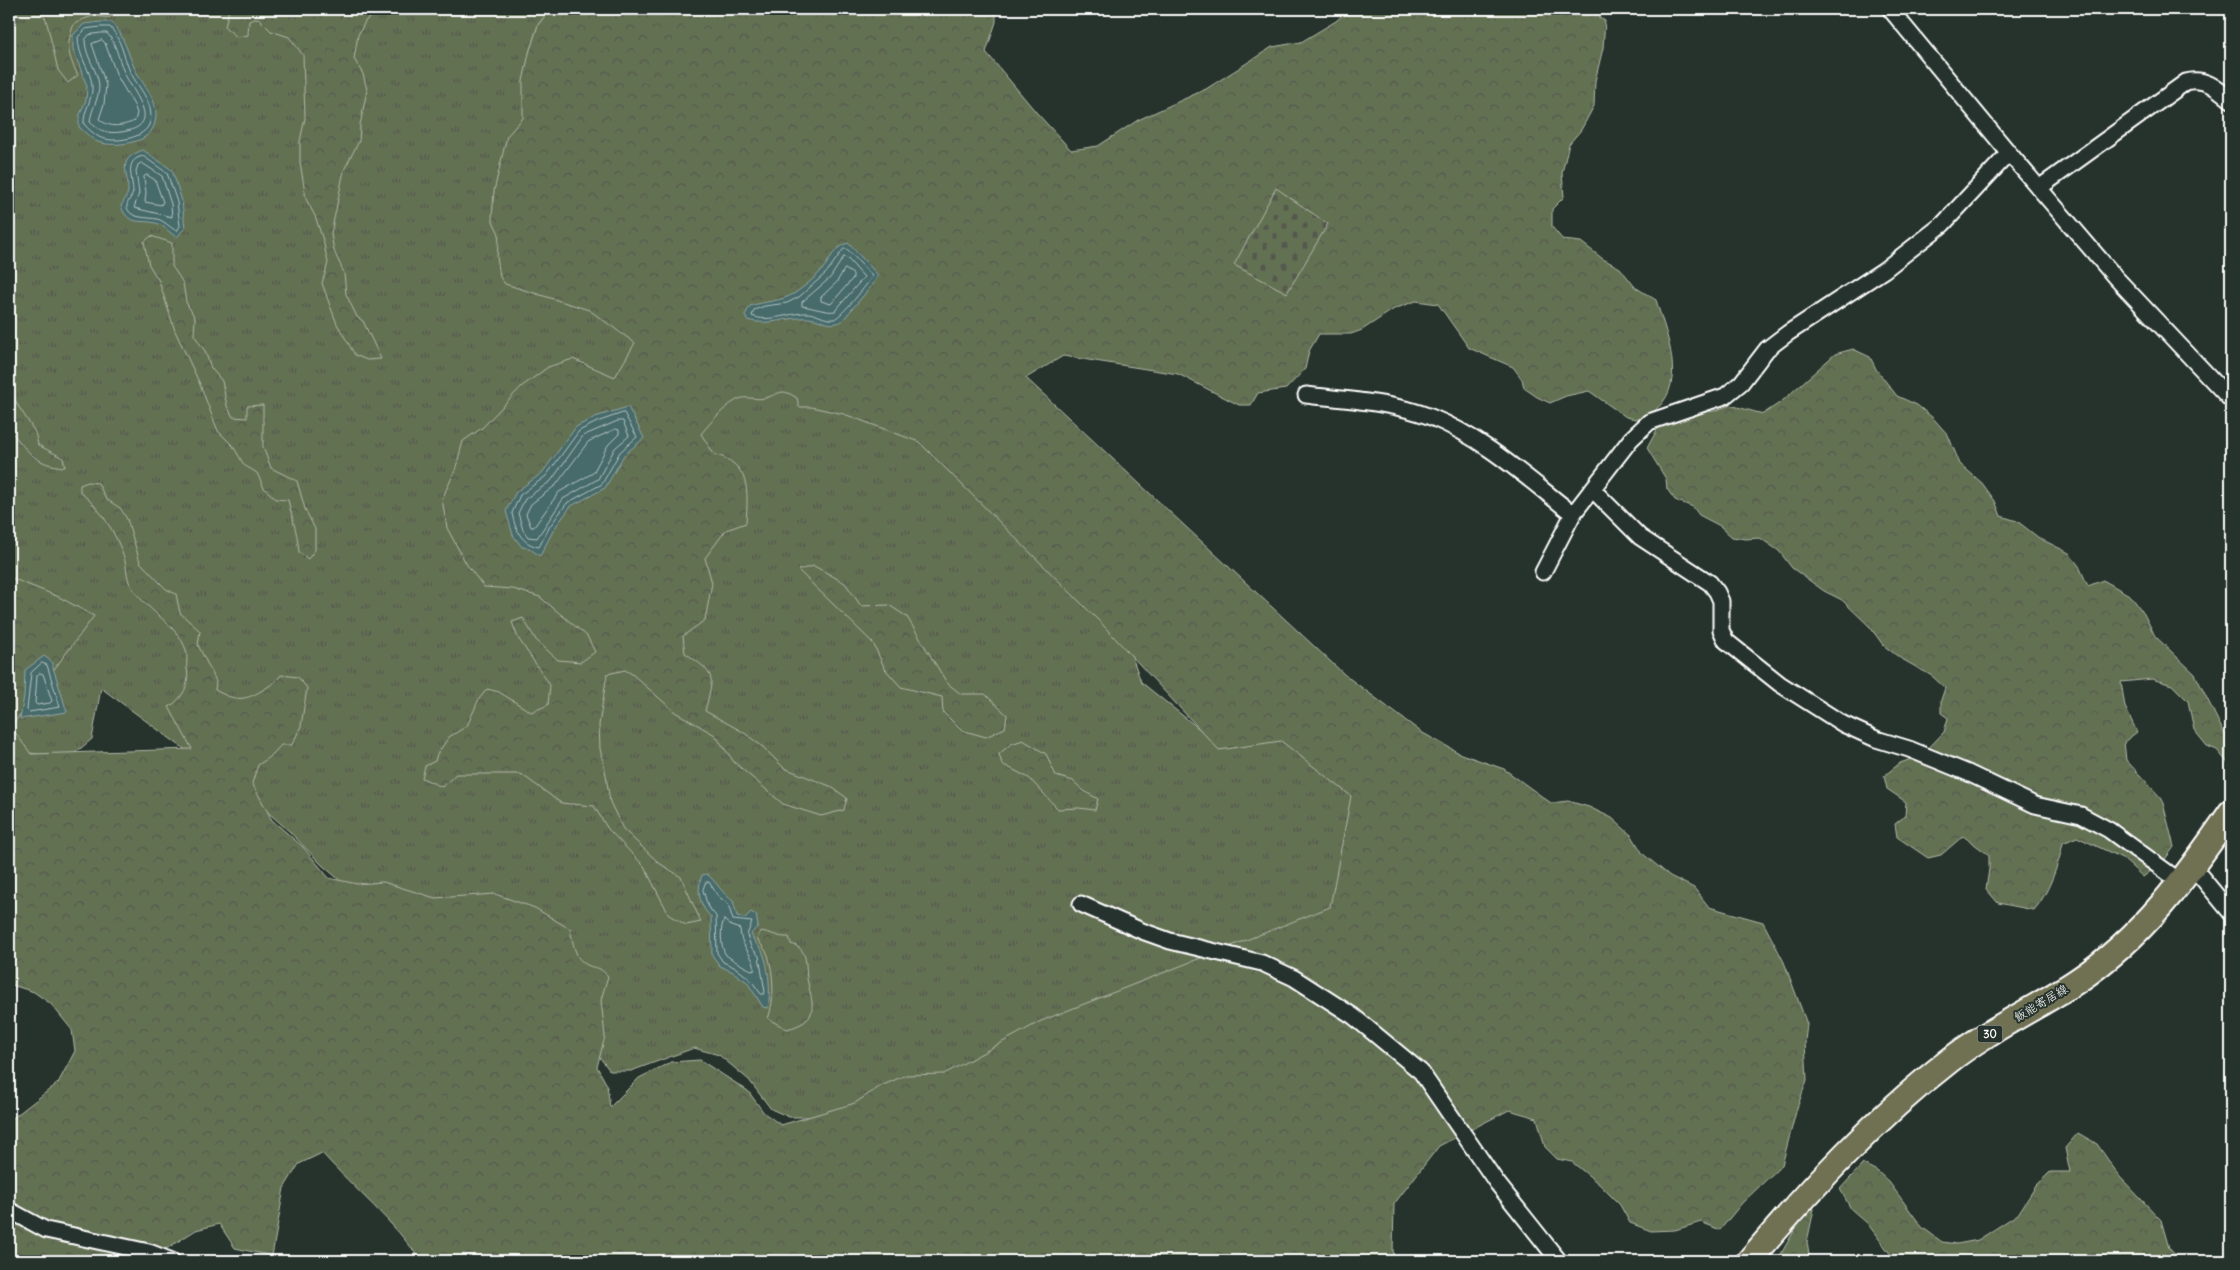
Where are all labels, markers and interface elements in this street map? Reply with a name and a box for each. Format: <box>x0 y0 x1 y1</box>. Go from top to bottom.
street label: 飯能寄居線 <box>2011 981 2070 1024</box>
road number: 30 <box>1978 1026 2002 1042</box>

